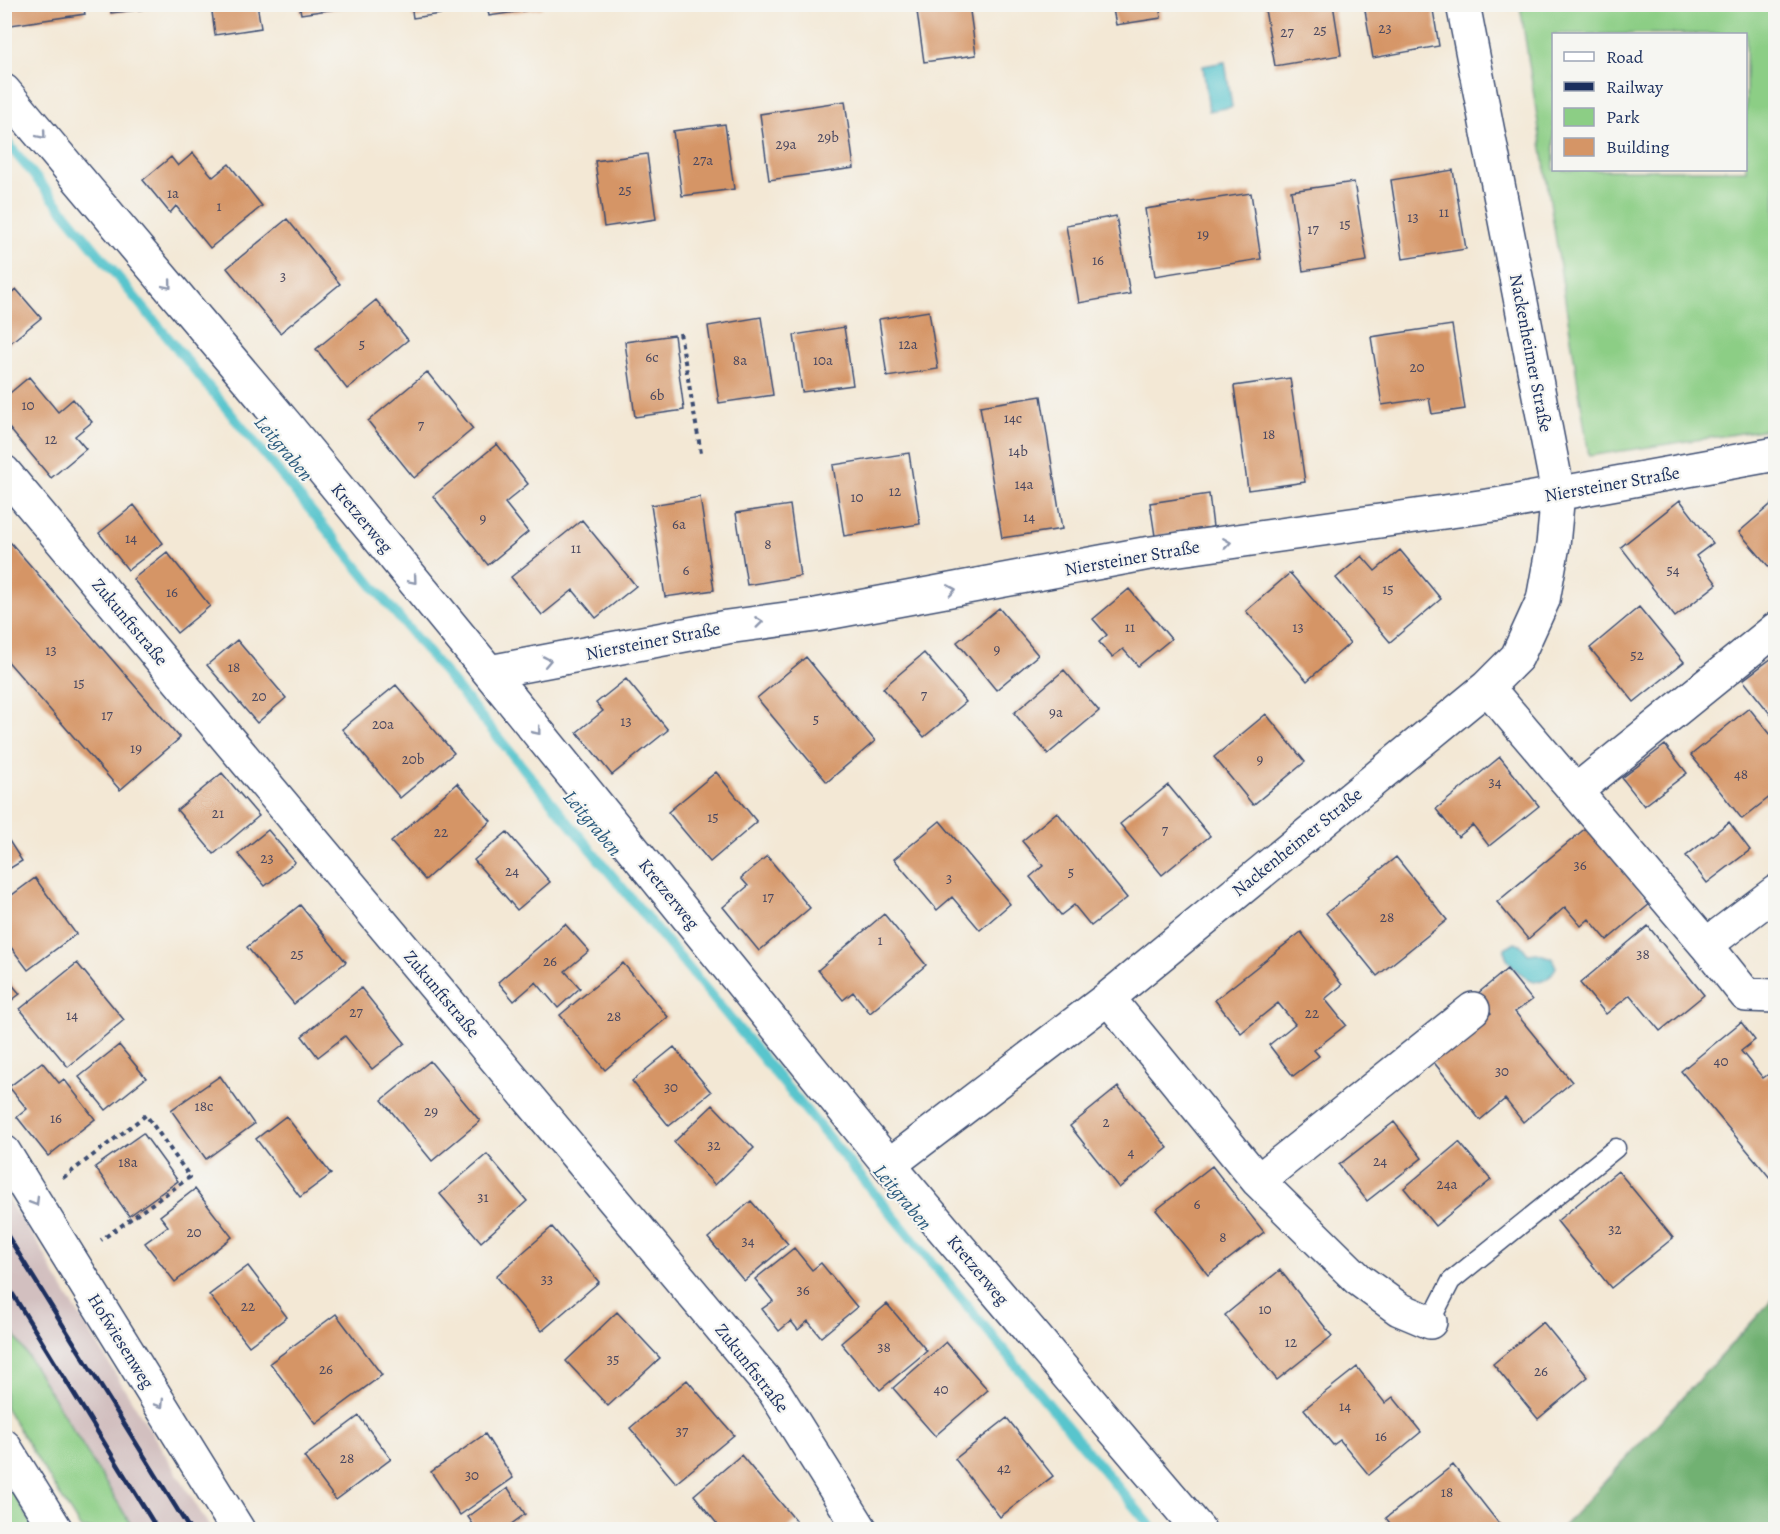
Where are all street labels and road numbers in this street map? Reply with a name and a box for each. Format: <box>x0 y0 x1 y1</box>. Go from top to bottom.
street label: Nackenheimer Straße <box>1504 272 1558 434</box>
street label: Niersteiner Straße <box>1543 460 1681 508</box>
street label: Kretzerweg <box>326 478 398 558</box>
street label: Niersteiner Straße <box>1063 534 1201 582</box>
street label: Zukunftstraße <box>86 573 174 671</box>
street label: Niersteiner Straße <box>584 616 722 666</box>
street label: Nackenheimer Straße <box>1227 782 1367 902</box>
street label: Kretzerweg <box>633 853 705 935</box>
street label: Zukunftstraße <box>398 945 486 1043</box>
street label: Kretzerweg <box>942 1230 1014 1310</box>
street label: Hofwiesenweg <box>82 1289 160 1393</box>
street label: Zukunftstraße <box>710 1318 794 1418</box>

